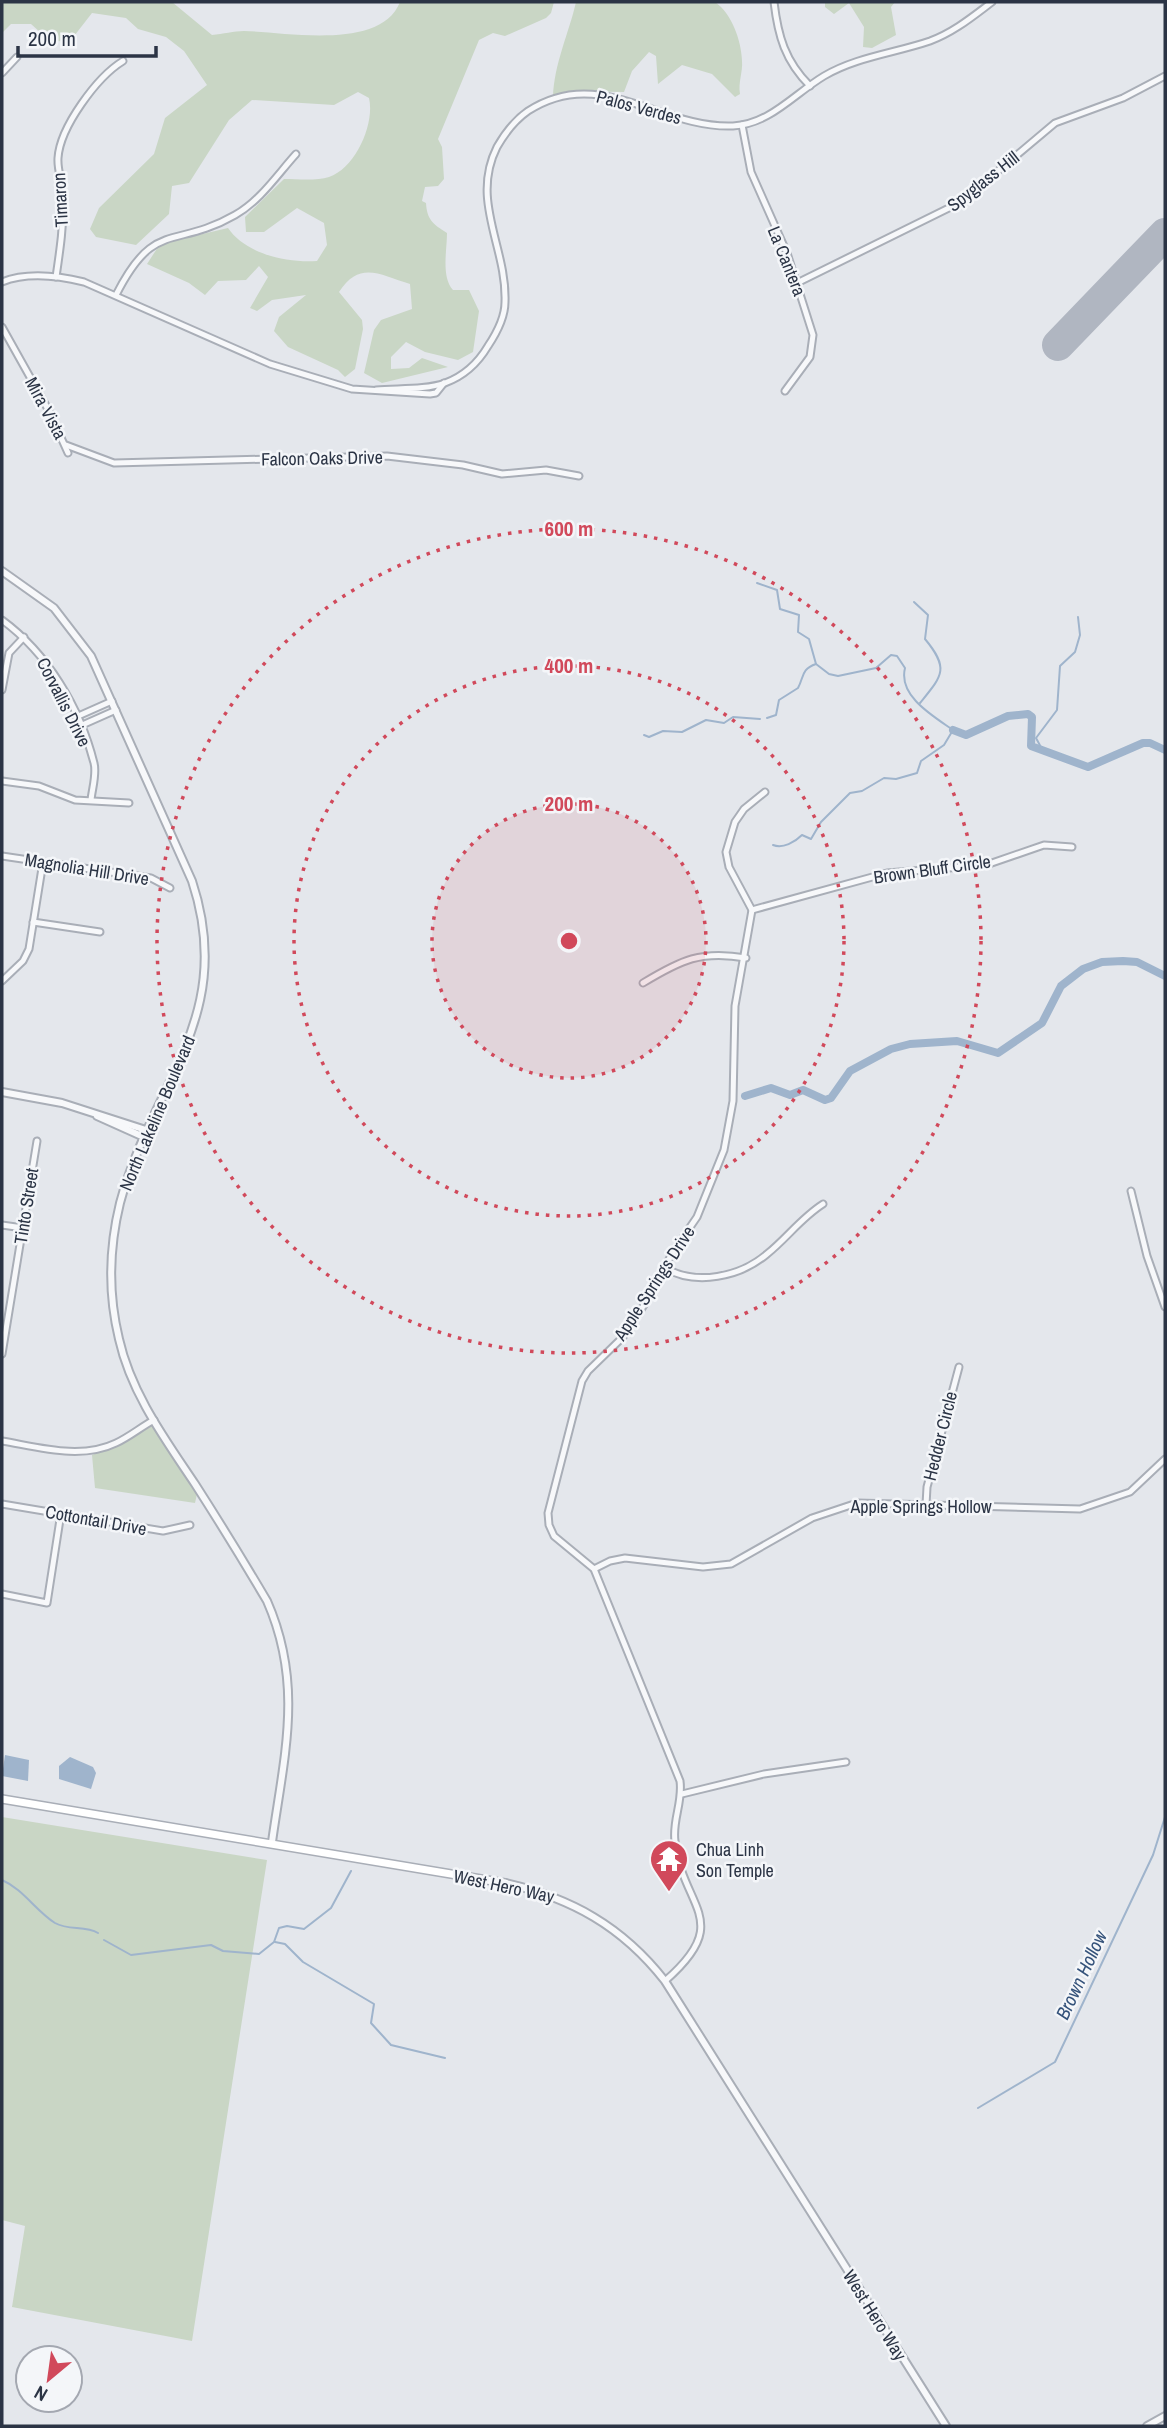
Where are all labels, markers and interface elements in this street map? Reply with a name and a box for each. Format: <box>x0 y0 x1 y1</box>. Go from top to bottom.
scale bar <box>18 14 156 58</box>
text: 200 m <box>28 24 76 53</box>
street label: Palos Verdes <box>594 84 684 130</box>
street label: Spyglass Hill <box>942 145 1024 217</box>
street label: Timaron <box>46 172 74 228</box>
street label: La Cantera <box>762 222 812 300</box>
street label: Mira Vista <box>19 373 73 443</box>
street label: Falcon Oaks Drive <box>261 444 383 472</box>
text: 600 m <box>545 514 593 543</box>
text: 400 m <box>545 651 593 680</box>
street label: Corvallis Drive <box>31 653 97 751</box>
text: 200 m <box>545 789 593 818</box>
street label: Magnolia Hill Drive <box>23 847 151 891</box>
street label: Brown Bluff Circle <box>872 848 992 890</box>
centre of rings <box>557 929 581 953</box>
street label: North Lakeline Boulevard <box>113 1031 201 1195</box>
street label: Tinto Street <box>8 1166 44 1246</box>
street label: Apple Springs Drive <box>607 1221 700 1346</box>
street label: Hedder Circle <box>917 1389 963 1483</box>
street label: Apple Springs Hollow <box>849 1494 992 1519</box>
street label: Cottontail Drive <box>43 1499 149 1541</box>
place label: Chua Linh Son Temple <box>696 1837 774 1883</box>
temple icon: Chua Linh Son Temple <box>648 1838 690 1893</box>
street label: West Hero Way <box>451 1863 557 1909</box>
water label: Brown Hollow <box>1049 1925 1114 2024</box>
street label: West Hero Way <box>837 2265 913 2366</box>
north arrow <box>14 2344 84 2414</box>
text: N <box>30 2380 52 2408</box>

